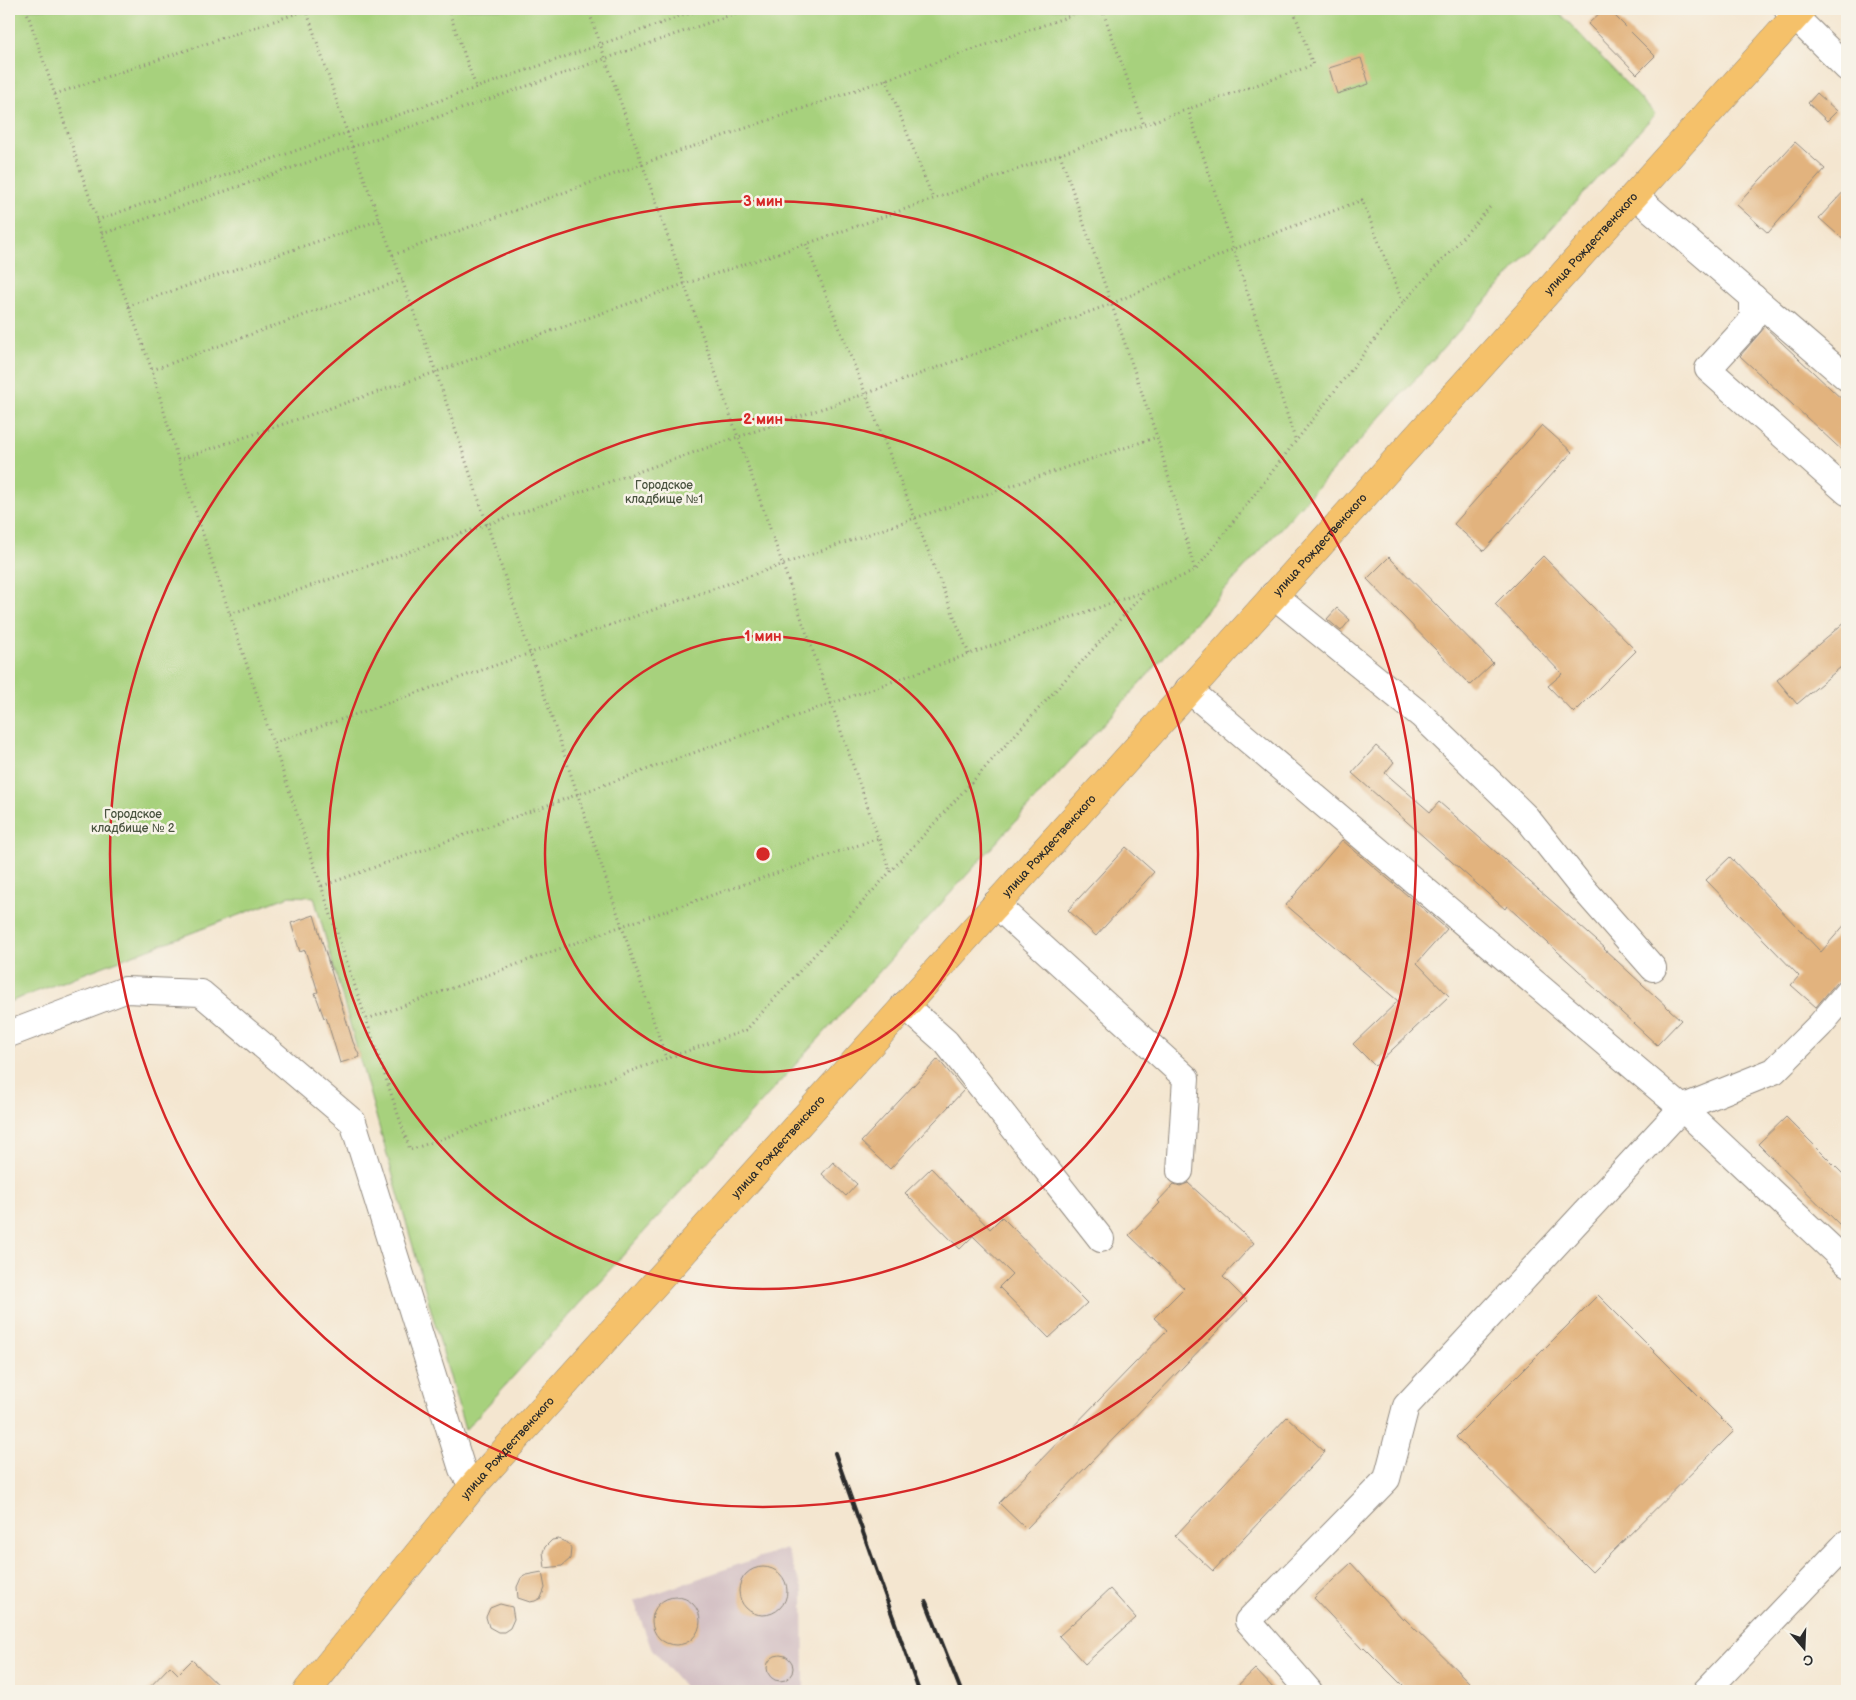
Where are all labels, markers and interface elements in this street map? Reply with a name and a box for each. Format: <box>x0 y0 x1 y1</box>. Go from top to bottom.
street label: улица Рождественского <box>1541 189 1641 298</box>
text: 3 мин <box>743 192 783 211</box>
text: 2 мин <box>743 410 783 429</box>
park label: Городское кладбище №1 <box>625 478 703 507</box>
street label: улица Рождественского <box>1270 490 1370 599</box>
text: 1 мин <box>744 627 782 646</box>
street label: улица Рождественского <box>999 791 1099 900</box>
park label: Городское кладбище № 2 <box>91 807 175 836</box>
centre of rings <box>754 845 772 863</box>
street label: улица Рождественского <box>728 1092 828 1201</box>
street label: улица Рождественского <box>458 1394 557 1503</box>
north arrow <box>1778 1622 1828 1672</box>
text: С <box>1800 1650 1815 1670</box>

